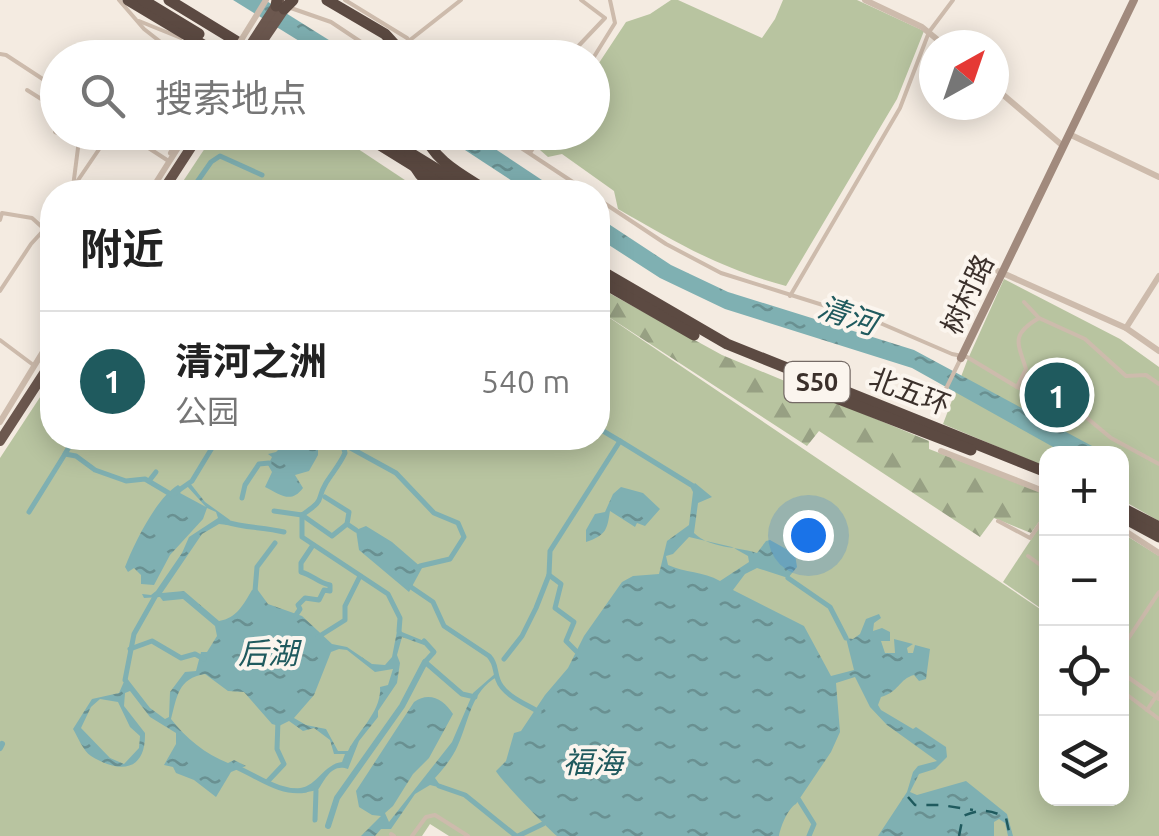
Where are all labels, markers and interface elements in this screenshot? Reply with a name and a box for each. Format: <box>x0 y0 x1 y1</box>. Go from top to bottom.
north arrow <box>919 30 1009 120</box>
search box <box>40 40 610 150</box>
icon: search <box>75 68 130 123</box>
text: 搜索地点 <box>155 77 307 119</box>
text: 附近 <box>80 225 164 272</box>
street label: 树村路 <box>935 249 999 339</box>
water label: 清河 <box>814 289 887 342</box>
text: 清河之洲 <box>175 340 327 382</box>
pin: 1 <box>1024 358 1090 432</box>
street label: 北五环 <box>865 361 955 421</box>
road number: S50 <box>784 362 850 402</box>
text: 1 <box>103 363 122 399</box>
text: 540 m <box>481 363 570 399</box>
text: 公园 <box>175 393 239 429</box>
map controls <box>1039 446 1129 806</box>
button: + <box>1039 446 1129 536</box>
your location <box>783 510 834 561</box>
button: − <box>1039 536 1129 626</box>
button: locate <box>1039 626 1129 716</box>
water label: 后湖 <box>238 636 302 670</box>
button: layers <box>1039 716 1129 806</box>
water label: 福海 <box>563 745 627 779</box>

